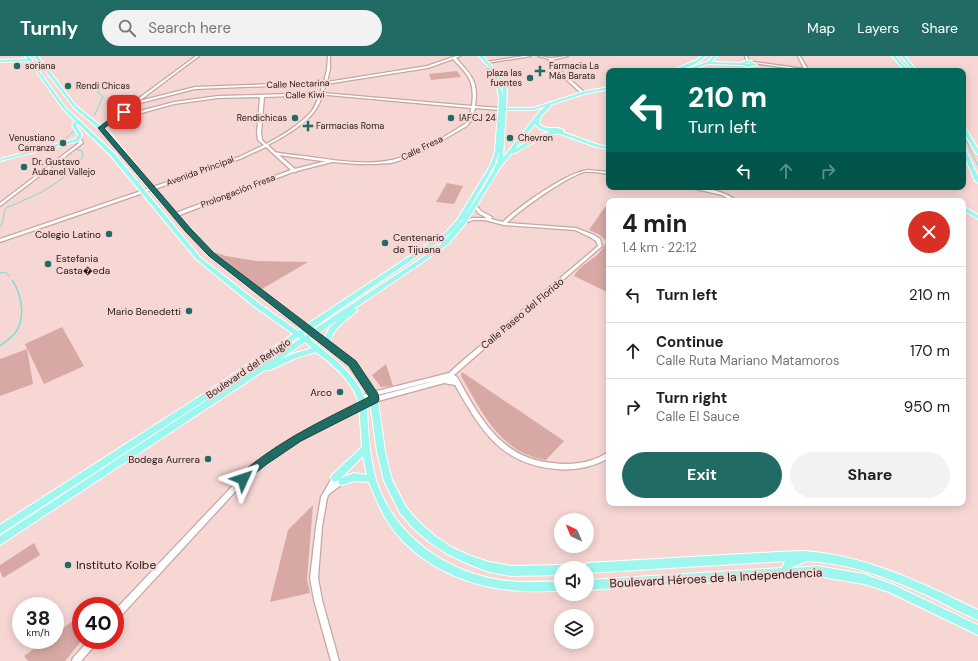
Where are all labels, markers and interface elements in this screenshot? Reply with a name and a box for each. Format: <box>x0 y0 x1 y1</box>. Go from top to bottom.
search box <box>102 10 382 46</box>
text: Turnly <box>20 16 78 41</box>
icon: search <box>116 17 138 39</box>
text: Search here <box>148 18 231 38</box>
text: Map <box>807 19 835 37</box>
text: Layers <box>857 19 899 37</box>
text: Share <box>921 19 958 37</box>
place label: soriana <box>25 60 55 72</box>
place label: Farmacia La Más Barata <box>549 60 599 82</box>
marker: soriana <box>12 61 22 71</box>
marker: Farmacia La Más Barata <box>534 65 546 77</box>
place label: plaza las fuentes <box>487 67 522 89</box>
marker: plaza las fuentes <box>525 73 535 83</box>
street label: Calle Nectarina <box>266 77 330 91</box>
text: 210 m <box>688 79 767 116</box>
place label: Rendi Chicas <box>76 80 130 92</box>
marker: Rendi Chicas <box>63 81 73 91</box>
icon: left <box>622 84 674 136</box>
street label: Calle Kiwi <box>285 89 325 101</box>
pin <box>107 95 141 129</box>
icon: arrive <box>113 101 135 123</box>
place label: Rendichicas <box>237 112 287 124</box>
place label: IAFCJ 24 <box>459 112 496 124</box>
marker: Rendichicas <box>290 113 300 123</box>
marker: IAFCJ 24 <box>446 113 456 123</box>
text: Turn left <box>688 115 757 139</box>
place label: Farmacias Roma <box>316 120 384 132</box>
marker: Farmacias Roma <box>303 121 313 131</box>
place label: Venustiano Carranza <box>9 132 55 154</box>
place label: Chevron <box>518 132 553 144</box>
street label: Calle Fresa <box>399 133 445 163</box>
marker: Chevron <box>505 133 515 143</box>
marker: Venustiano Carranza <box>58 138 68 148</box>
street label: Avenida Principal <box>165 153 235 189</box>
place label: Dr. Gustavo Aubanel Vallejo <box>32 156 95 178</box>
icon: left <box>733 160 755 182</box>
icon: ahead <box>775 160 797 182</box>
icon: right <box>817 160 839 182</box>
marker: Dr. Gustavo Aubanel Vallejo <box>19 162 29 172</box>
street label: Prolongación Fresa <box>199 171 277 211</box>
text: 4 min <box>622 208 687 239</box>
button: close <box>908 211 950 253</box>
place label: Colegio Latino <box>35 228 101 241</box>
marker: Colegio Latino <box>104 229 114 239</box>
place label: Centenario de Tijuana <box>393 231 444 256</box>
marker: Centenario de Tijuana <box>380 238 390 248</box>
text: 1.4 km · 22:12 <box>622 239 697 256</box>
place label: Estefania Casta�eda <box>56 252 110 277</box>
marker: Estefania Casta�eda <box>43 259 53 269</box>
street label: Calle Paseo del Florido <box>478 275 567 352</box>
icon: left <box>622 284 644 306</box>
text: Turn left <box>656 285 717 305</box>
text: 210 m <box>909 285 950 305</box>
place label: Mario Benedetti <box>107 305 181 318</box>
marker: Mario Benedetti <box>184 306 194 316</box>
text: Continue <box>656 332 724 352</box>
street label: Boulevard del Refugio <box>203 335 293 402</box>
icon: ahead <box>622 340 644 362</box>
text: 170 m <box>910 341 950 361</box>
text: Calle Ruta Mariano Matamoros <box>656 352 840 369</box>
place label: Arco <box>310 386 332 399</box>
marker: Arco <box>335 387 345 397</box>
text: Turn right <box>656 388 727 408</box>
icon: right <box>622 396 644 418</box>
text: 950 m <box>904 397 950 417</box>
text: Calle El Sauce <box>656 408 740 425</box>
button: Exit <box>622 452 782 498</box>
button: Share <box>790 452 950 498</box>
place label: Bodega Aurrera <box>128 453 200 466</box>
marker: Bodega Aurrera <box>203 454 213 464</box>
position arrow <box>222 458 264 500</box>
north arrow <box>554 513 594 553</box>
map controls <box>554 513 594 649</box>
place label: Instituto Kolbe <box>76 557 156 573</box>
marker: Instituto Kolbe <box>63 560 73 570</box>
button: sound <box>554 561 594 601</box>
street label: Boulevard Héroes de la Independencia <box>609 564 823 592</box>
speed limit sign: 40 <box>72 597 124 649</box>
text: 38 <box>26 605 50 631</box>
button: layers <box>554 609 594 649</box>
text: km/h <box>26 626 50 639</box>

